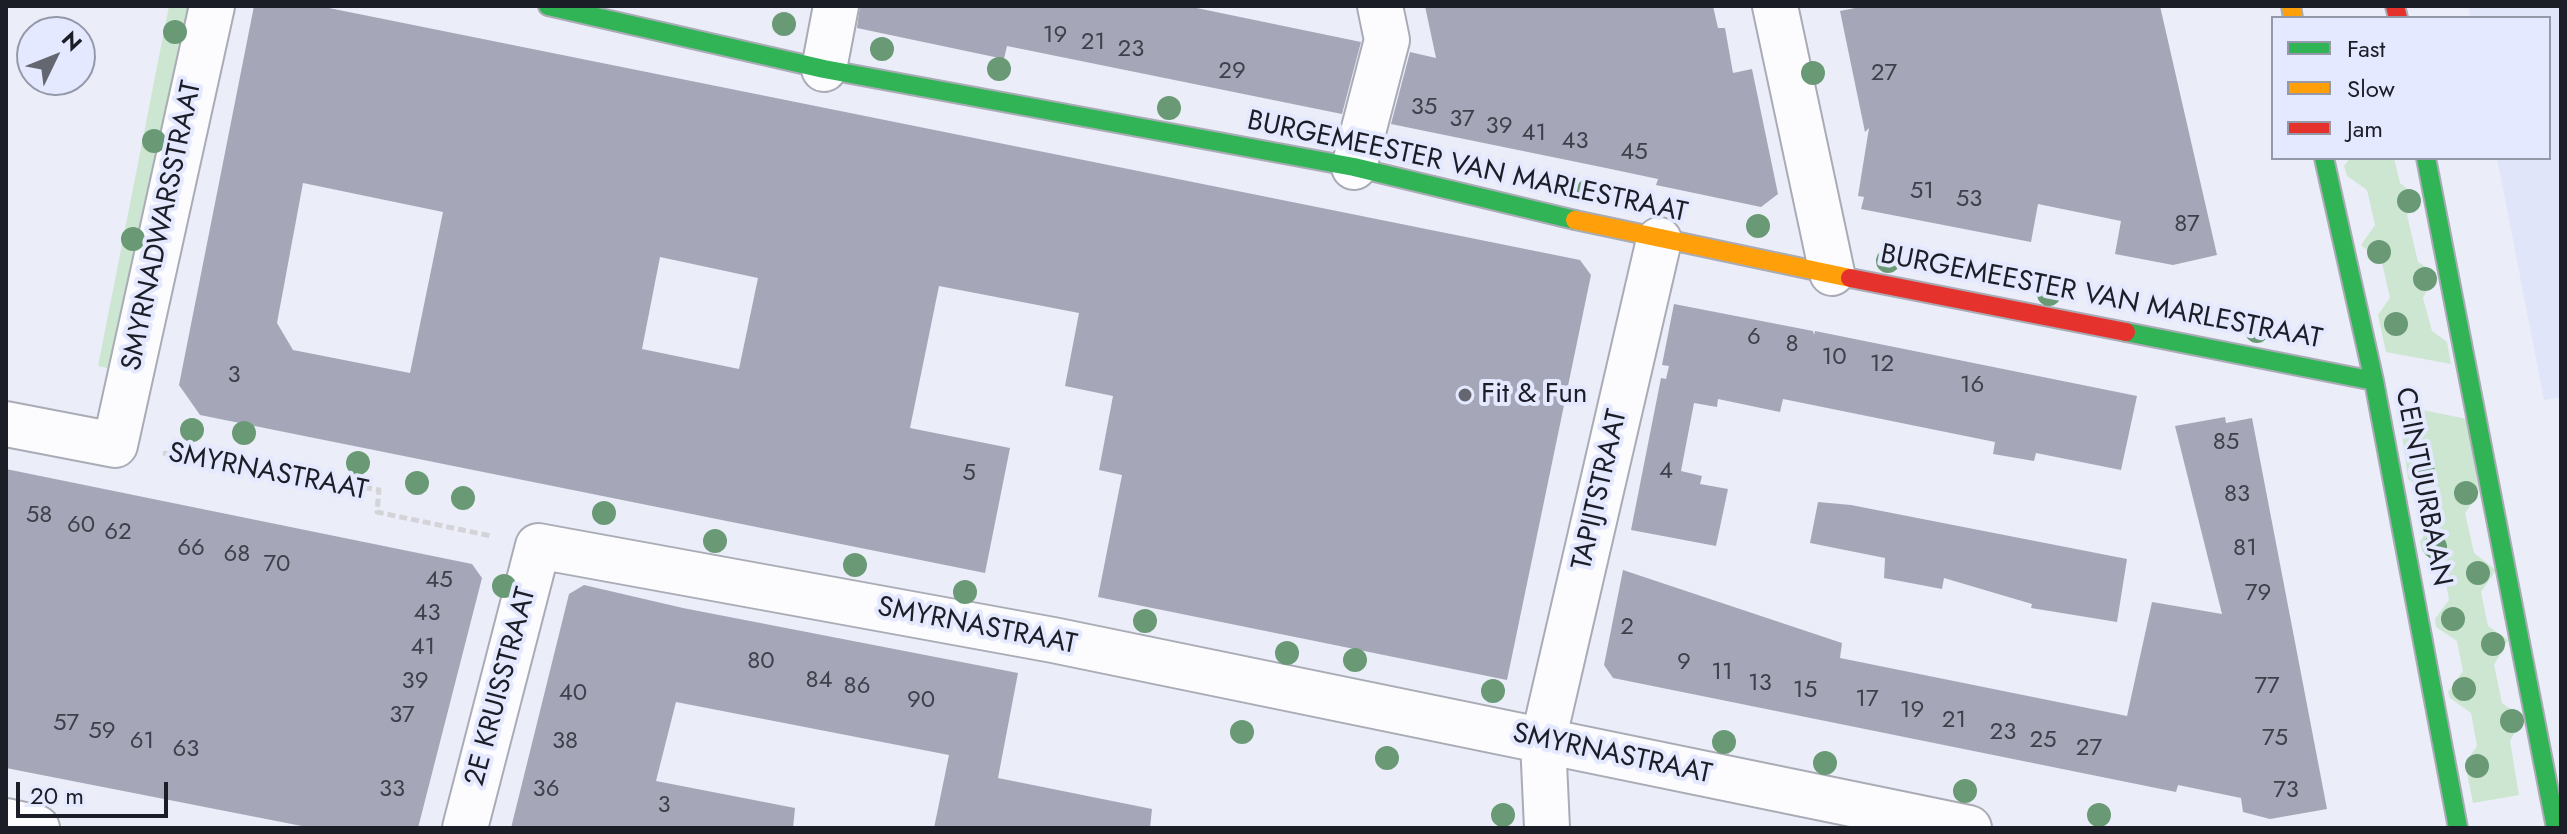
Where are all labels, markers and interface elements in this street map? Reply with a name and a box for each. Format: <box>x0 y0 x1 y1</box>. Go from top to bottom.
north arrow <box>16 16 96 96</box>
legend <box>2271 16 2551 160</box>
house number: 19 <box>1043 22 1067 50</box>
text: N <box>54 24 90 58</box>
house number: 21 <box>1081 29 1105 57</box>
text: Fast <box>2347 31 2385 66</box>
house number: 23 <box>1118 36 1144 64</box>
house number: 29 <box>1218 58 1246 86</box>
house number: 27 <box>1871 60 1897 88</box>
text: Slow <box>2347 71 2395 106</box>
street label: SMYRNADWARSSTRAAT <box>116 78 210 374</box>
house number: 35 <box>1411 94 1437 122</box>
street label: BURGEMEESTER VAN MARLESTRAAT <box>1244 105 1690 231</box>
house number: 37 <box>1449 106 1475 134</box>
text: Jam <box>2347 111 2383 146</box>
house number: 39 <box>1486 113 1512 141</box>
house number: 41 <box>1522 120 1546 148</box>
house number: 43 <box>1561 128 1589 156</box>
house number: 45 <box>1620 139 1648 167</box>
house number: 51 <box>1910 178 1934 206</box>
house number: 53 <box>1956 186 1982 214</box>
house number: 87 <box>2174 211 2200 239</box>
street label: BURGEMEESTER VAN MARLESTRAAT <box>1877 239 2325 357</box>
house number: 6 <box>1747 324 1761 352</box>
house number: 8 <box>1785 331 1799 359</box>
house number: 10 <box>1821 344 1847 372</box>
house number: 12 <box>1870 351 1894 379</box>
house number: 3 <box>227 362 241 390</box>
house number: 16 <box>1960 372 1984 400</box>
place label: Fit & Fun <box>1481 378 1588 412</box>
street label: CEINTUURBAAN <box>2386 385 2458 589</box>
marker: Fit & Fun <box>1456 386 1474 404</box>
street label: TAPIJTSTRAAT <box>1566 407 1636 573</box>
house number: 85 <box>2213 429 2239 457</box>
street label: SMYRNASTRAAT <box>165 437 371 509</box>
house number: 4 <box>1659 458 1673 486</box>
house number: 5 <box>962 460 976 488</box>
house number: 83 <box>2224 481 2250 509</box>
house number: 58 <box>26 502 52 530</box>
house number: 60 <box>67 512 95 540</box>
house number: 62 <box>104 519 132 547</box>
house number: 66 <box>177 535 205 563</box>
house number: 81 <box>2233 535 2257 563</box>
house number: 68 <box>224 541 250 569</box>
house number: 70 <box>264 551 290 579</box>
house number: 45 <box>425 567 453 595</box>
house number: 79 <box>2245 580 2271 608</box>
street label: 2E KRUISSTRAAT <box>459 584 545 790</box>
street label: SMYRNASTRAAT <box>874 591 1080 663</box>
house number: 43 <box>413 600 441 628</box>
house number: 2 <box>1620 614 1634 642</box>
house number: 41 <box>411 634 435 662</box>
house number: 80 <box>747 648 775 676</box>
house number: 9 <box>1677 649 1691 677</box>
house number: 11 <box>1711 659 1733 687</box>
house number: 84 <box>805 667 833 695</box>
house number: 39 <box>402 668 428 696</box>
house number: 13 <box>1748 670 1772 698</box>
house number: 86 <box>844 673 870 701</box>
house number: 77 <box>2254 673 2280 701</box>
house number: 15 <box>1793 677 1817 705</box>
house number: 40 <box>559 680 587 708</box>
house number: 17 <box>1855 686 1879 714</box>
house number: 90 <box>907 687 935 715</box>
house number: 19 <box>1900 697 1924 725</box>
house number: 37 <box>389 702 415 730</box>
house number: 21 <box>1942 707 1966 735</box>
house number: 57 <box>53 710 79 738</box>
house number: 59 <box>88 718 116 746</box>
street label: SMYRNASTRAAT <box>1509 718 1715 792</box>
house number: 23 <box>1990 719 2016 747</box>
house number: 75 <box>2262 725 2288 753</box>
house number: 25 <box>2029 727 2057 755</box>
house number: 61 <box>130 728 154 756</box>
house number: 38 <box>552 728 578 756</box>
house number: 27 <box>2076 735 2102 763</box>
house number: 63 <box>173 736 199 764</box>
scale bar <box>20 766 172 816</box>
house number: 33 <box>379 776 405 804</box>
house number: 36 <box>533 776 559 804</box>
house number: 73 <box>2273 777 2299 805</box>
text: 20 m <box>30 778 84 813</box>
house number: 3 <box>657 792 671 820</box>

